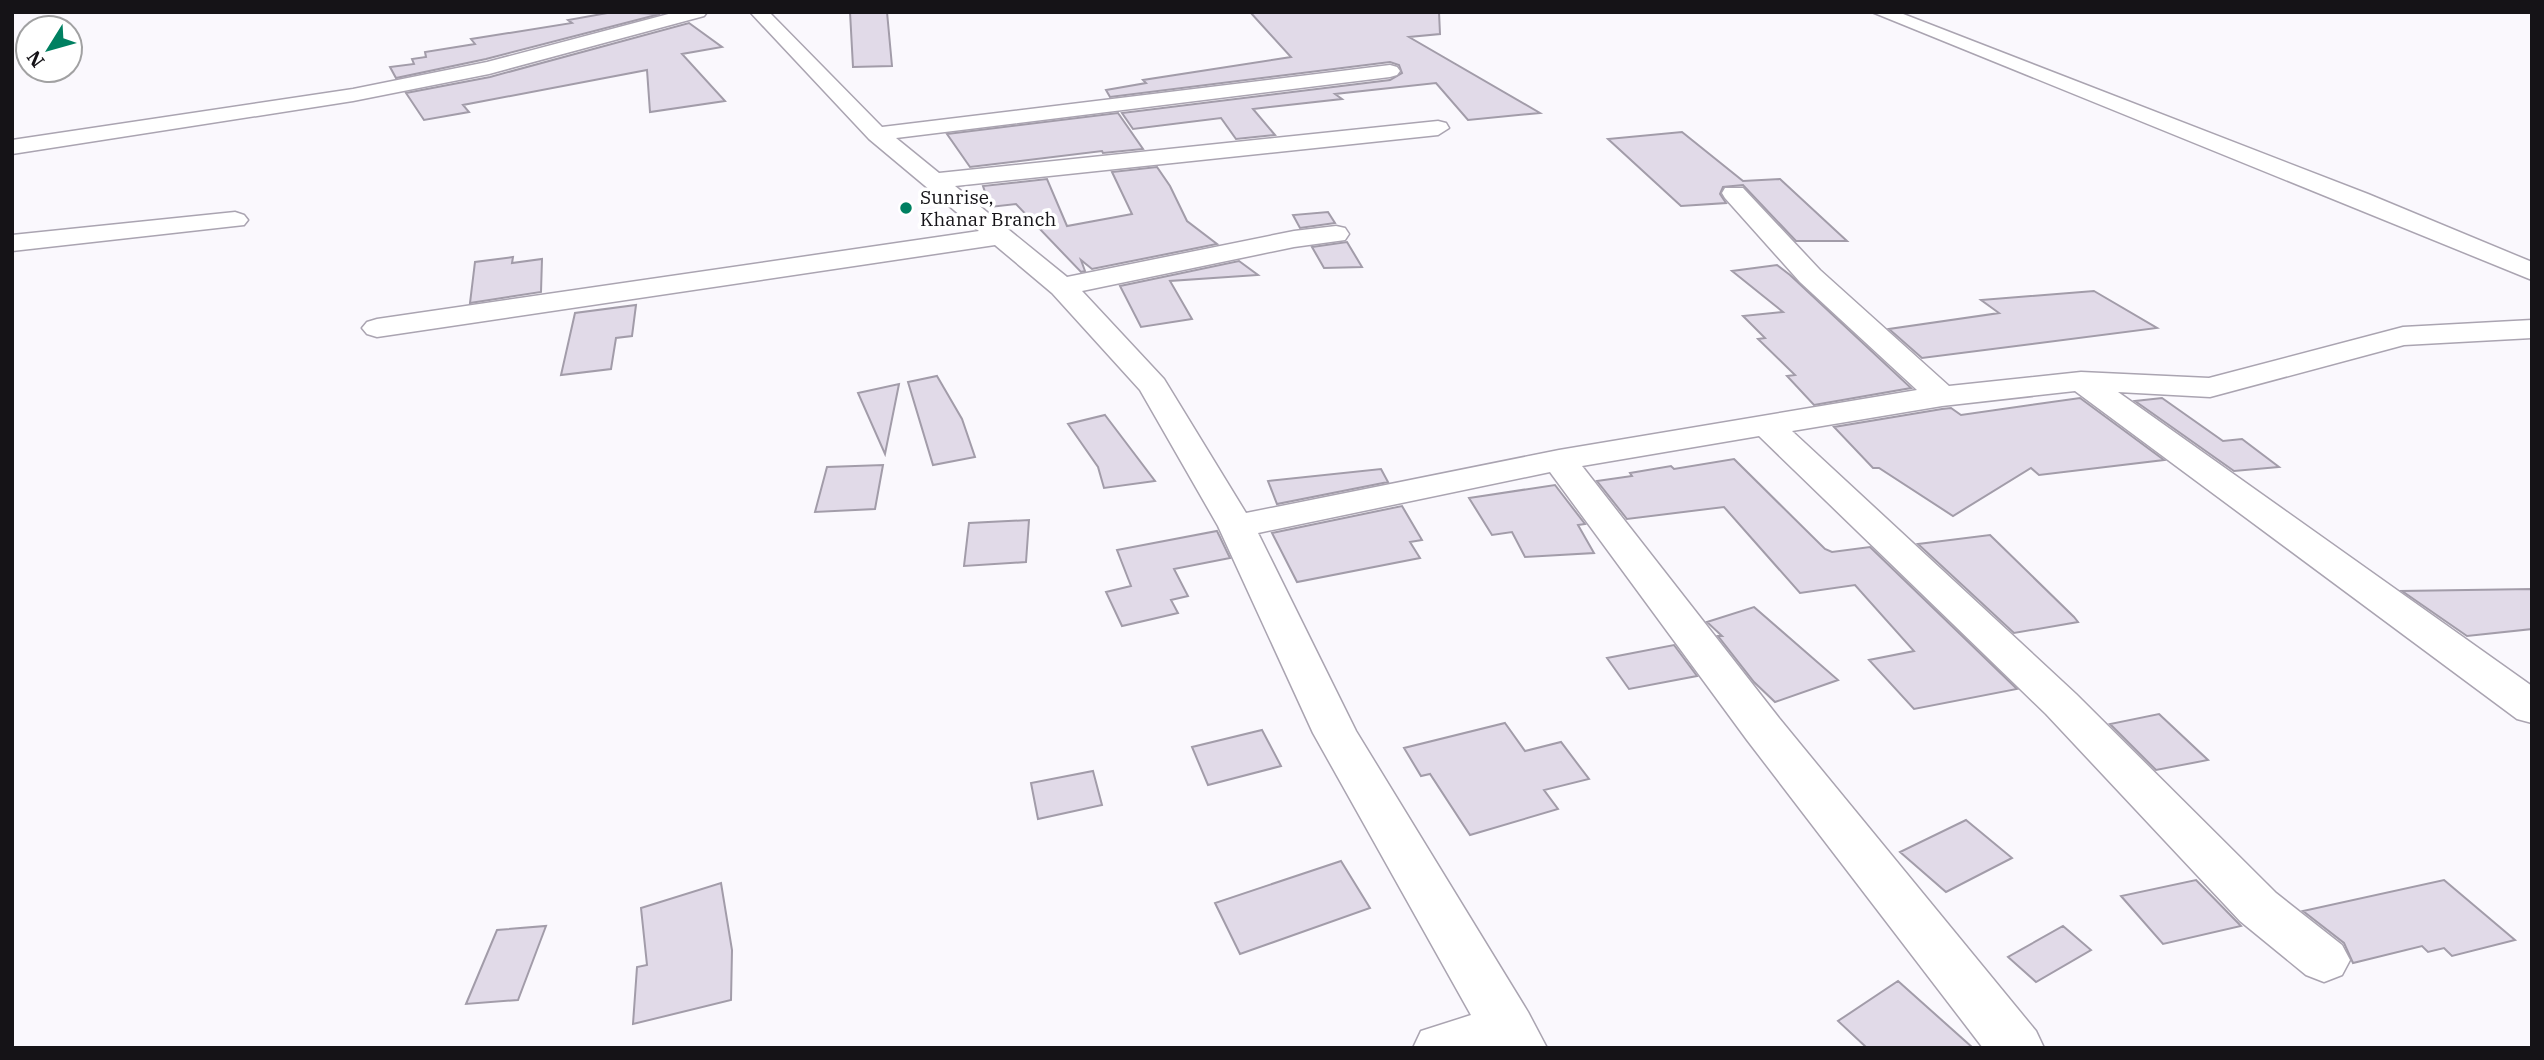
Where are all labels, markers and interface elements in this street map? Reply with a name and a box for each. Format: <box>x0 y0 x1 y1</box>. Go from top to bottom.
north arrow <box>14 14 84 84</box>
text: N <box>21 46 50 72</box>
place label: Sunrise, Khanar Branch <box>920 185 1056 231</box>
marker: Sunrise, Khanar Branch <box>898 200 914 216</box>

